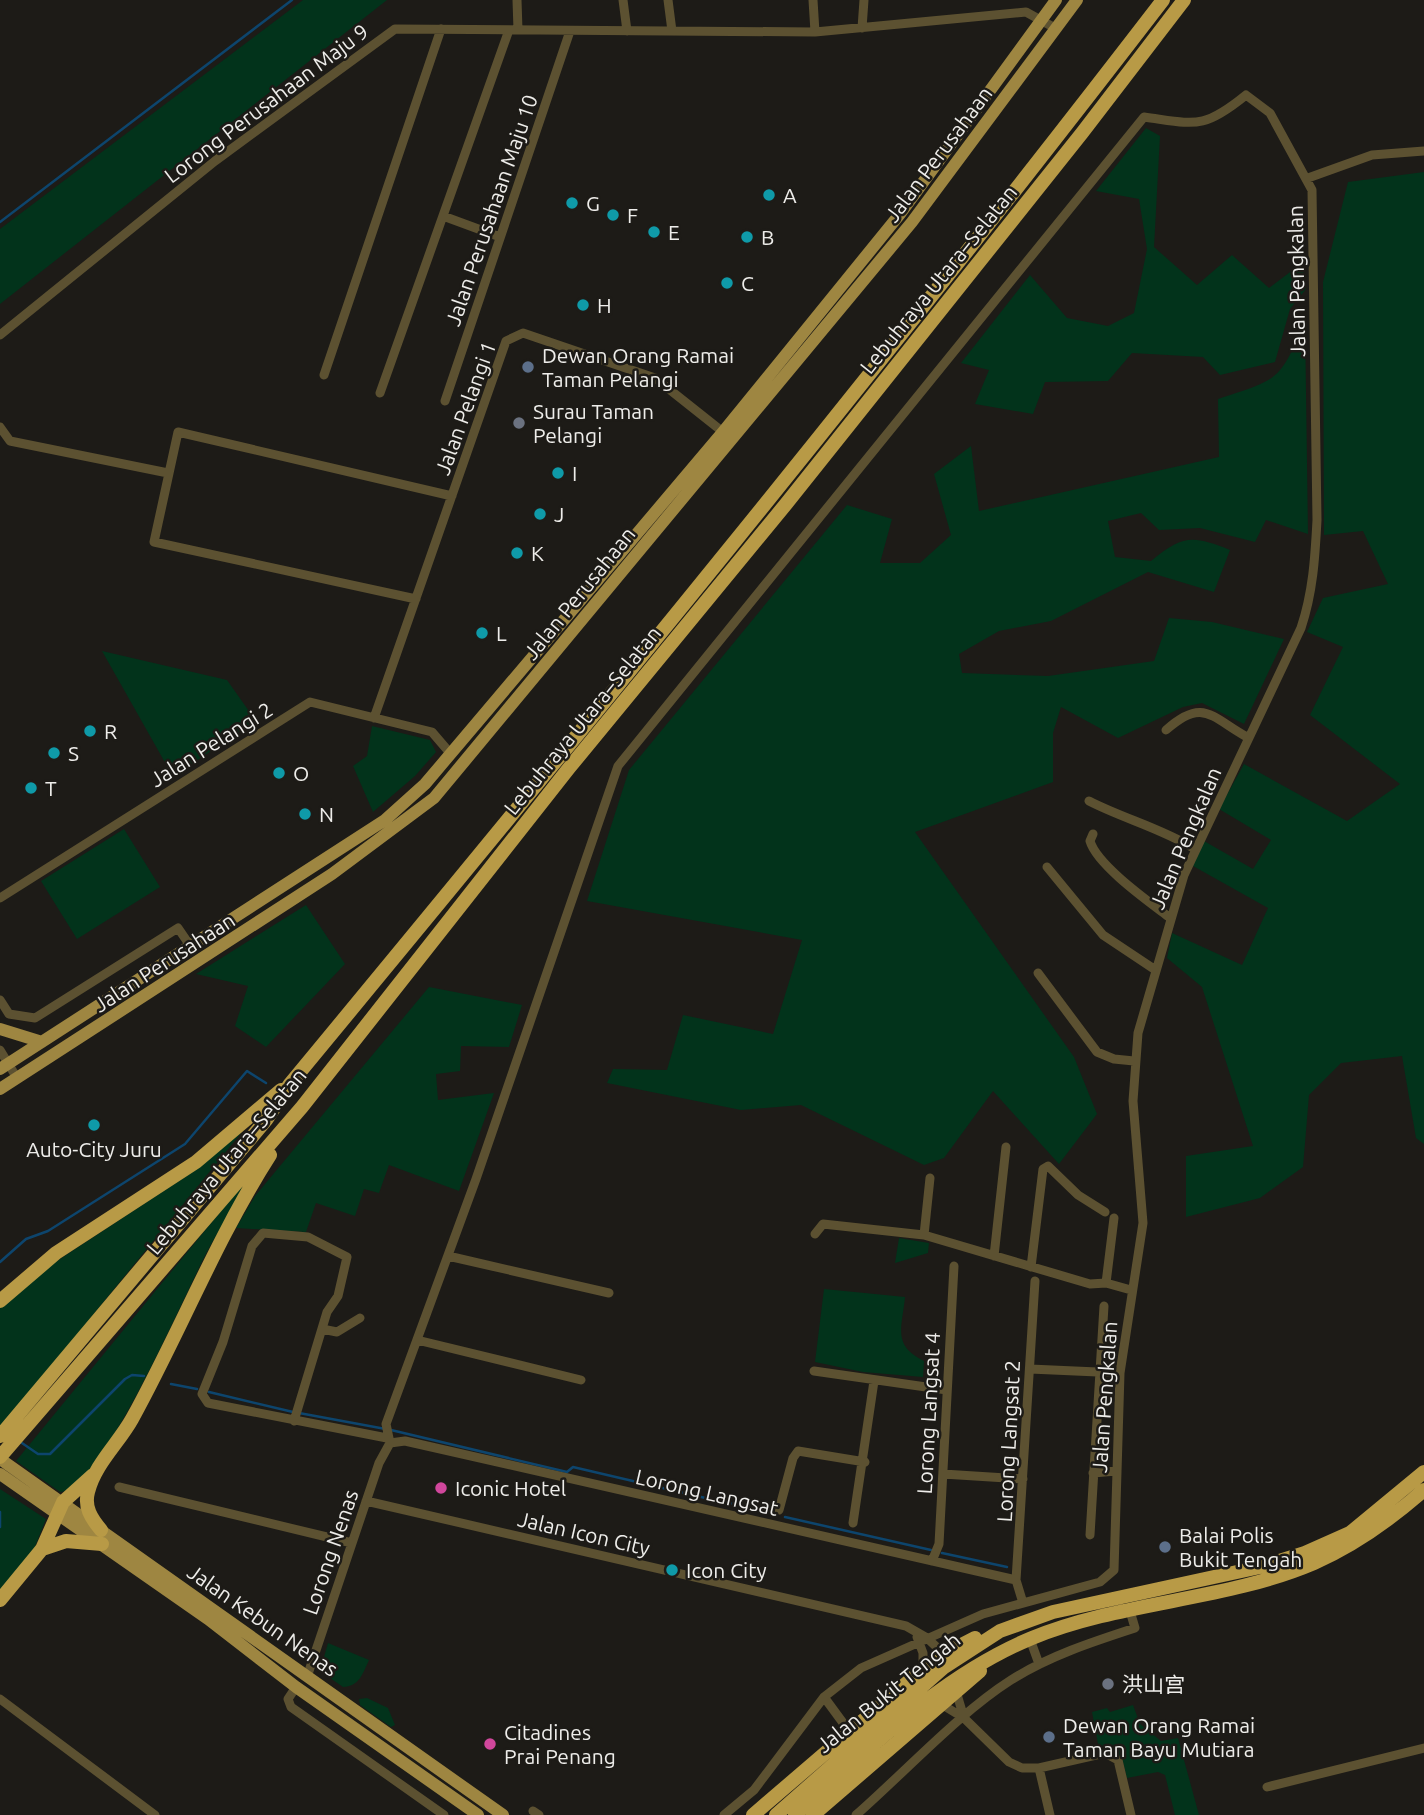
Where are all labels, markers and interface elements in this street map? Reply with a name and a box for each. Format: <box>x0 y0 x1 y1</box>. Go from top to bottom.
street label: Lorong Perusahaan Maju 9 <box>159 19 373 187</box>
street label: Jalan Perusahaan <box>879 82 997 226</box>
street label: Jalan Perusahaan Maju 10 <box>440 91 542 329</box>
street label: Lebuhraya Utara–Selatan <box>855 180 1021 378</box>
place label: A <box>783 183 797 207</box>
marker: A <box>761 187 777 203</box>
place label: G <box>586 191 600 215</box>
marker: G <box>564 195 580 211</box>
place label: F <box>627 203 638 227</box>
street label: Jalan Pengkalan <box>1283 205 1309 357</box>
marker: F <box>605 207 621 223</box>
place label: E <box>668 220 680 244</box>
marker: E <box>646 224 662 240</box>
place label: B <box>761 225 774 249</box>
marker: B <box>739 229 755 245</box>
place label: C <box>741 271 754 295</box>
marker: C <box>719 275 735 291</box>
place label: H <box>597 293 612 317</box>
marker: H <box>575 297 591 313</box>
street label: Jalan Pelangi 1 <box>430 338 500 478</box>
place label: Dewan Orang Ramai Taman Pelangi <box>542 343 734 391</box>
marker: Dewan Orang Ramai Taman Pelangi <box>520 359 536 375</box>
place label: Surau Taman Pelangi <box>533 399 654 447</box>
marker: Surau Taman Pelangi <box>511 415 527 431</box>
place label: I <box>572 461 577 485</box>
marker: I <box>550 465 566 481</box>
place label: J <box>554 502 564 526</box>
marker: J <box>532 506 548 522</box>
street label: Jalan Perusahaan <box>518 522 640 664</box>
place label: K <box>531 541 544 565</box>
marker: K <box>509 545 525 561</box>
place label: L <box>496 621 507 645</box>
street label: Lebuhraya Utara–Selatan <box>499 621 665 819</box>
marker: L <box>474 625 490 641</box>
street label: Jalan Pelangi 2 <box>145 697 277 791</box>
place label: R <box>104 719 117 743</box>
marker: R <box>82 723 98 739</box>
place label: S <box>68 741 79 765</box>
marker: S <box>46 745 62 761</box>
place label: O <box>293 761 309 785</box>
street label: Jalan Pengkalan <box>1144 763 1226 913</box>
marker: O <box>271 765 287 781</box>
place label: T <box>45 776 57 800</box>
marker: T <box>23 780 39 796</box>
place label: N <box>319 802 334 826</box>
marker: N <box>297 806 313 822</box>
street label: Jalan Perusahaan <box>89 907 239 1017</box>
street label: Lebuhraya Utara–Selatan <box>141 1063 311 1259</box>
marker: Auto-City Juru <box>86 1117 102 1133</box>
place label: Auto-City Juru <box>26 1137 162 1161</box>
street label: Jalan Pengkalan <box>1087 1320 1121 1474</box>
street label: Lorong Langsat 4 <box>912 1331 944 1495</box>
street label: Lorong Langsat 2 <box>992 1359 1024 1523</box>
street label: Lorong Langsat <box>633 1464 781 1520</box>
place label: Iconic Hotel <box>455 1476 566 1500</box>
marker: Iconic Hotel <box>433 1480 449 1496</box>
street label: Lorong Nenas <box>297 1486 363 1618</box>
street label: Jalan Icon City <box>516 1506 652 1560</box>
place label: Balai Polis Bukit Tengah <box>1179 1523 1302 1571</box>
marker: Balai Polis Bukit Tengah <box>1157 1539 1173 1555</box>
place label: Icon City <box>686 1558 767 1582</box>
street label: Jalan Kebun Nenas <box>183 1559 343 1681</box>
marker: Icon City <box>664 1562 680 1578</box>
street label: Jalan Bukit Tengah <box>811 1627 965 1757</box>
place label: 洪山宫 <box>1122 1672 1185 1696</box>
marker: 洪山宫 <box>1100 1676 1116 1692</box>
place label: Dewan Orang Ramai Taman Bayu Mutiara <box>1063 1713 1255 1761</box>
place label: Citadines Prai Penang <box>504 1720 616 1768</box>
marker: Dewan Orang Ramai Taman Bayu Mutiara <box>1041 1729 1057 1745</box>
marker: Citadines Prai Penang <box>482 1736 498 1752</box>

